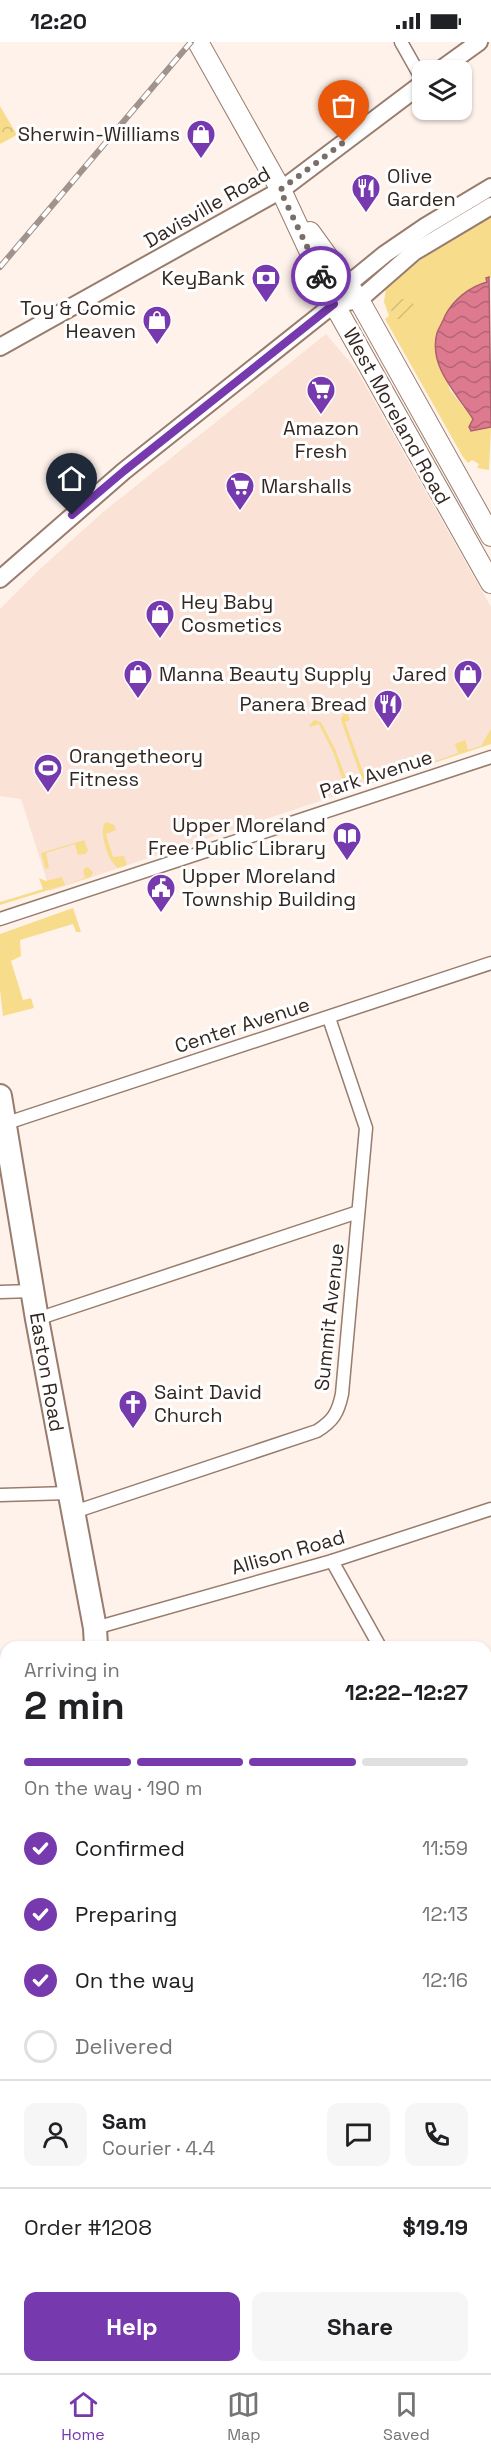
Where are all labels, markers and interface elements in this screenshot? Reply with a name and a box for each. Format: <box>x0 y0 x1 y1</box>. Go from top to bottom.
text: 12:20 <box>30 7 87 35</box>
map controls <box>412 60 472 120</box>
button: layers <box>412 60 472 120</box>
pin <box>318 80 369 142</box>
icon: bag <box>327 89 360 122</box>
shop icon: Sherwin-Williams <box>185 118 217 160</box>
place label: Sherwin-Williams <box>18 121 180 147</box>
street label: Davisville Road <box>139 160 275 254</box>
place label: Olive Garden <box>387 163 456 212</box>
restaurant icon: Olive Garden <box>350 172 382 214</box>
courier <box>291 246 351 306</box>
icon: bike <box>305 260 338 293</box>
bank icon: KeyBank <box>250 262 282 304</box>
place label: KeyBank <box>161 265 245 291</box>
place label: Toy & Comic Heaven <box>20 295 136 344</box>
shop icon: Toy & Comic Heaven <box>141 304 173 346</box>
street label: West Moreland Road <box>338 323 456 509</box>
supermarket icon: Amazon Fresh <box>305 374 337 416</box>
place label: Amazon Fresh <box>283 415 359 464</box>
pin <box>46 453 97 515</box>
icon: home <box>55 462 88 495</box>
supermarket icon: Marshalls <box>224 470 256 512</box>
place label: Marshalls <box>261 473 352 499</box>
place label: Hey Baby Cosmetics <box>181 589 282 638</box>
shop icon: Hey Baby Cosmetics <box>144 598 176 640</box>
shop icon: Manna Beauty Supply <box>122 658 154 700</box>
shop icon: Jared <box>452 658 484 700</box>
place label: Manna Beauty Supply <box>159 661 371 687</box>
place label: Jared <box>392 661 447 687</box>
restaurant icon: Panera Bread <box>372 688 404 730</box>
place label: Panera Bread <box>239 691 367 717</box>
place label: Orangetheory Fitness <box>69 743 203 792</box>
street label: Park Avenue <box>316 744 436 804</box>
sports icon: Orangetheory Fitness <box>32 752 64 794</box>
place label: Upper Moreland Free Public Library <box>148 812 326 861</box>
library icon: Upper Moreland Free Public Library <box>331 820 363 862</box>
place label: Upper Moreland Township Building <box>182 863 356 912</box>
public building icon: Upper Moreland Township Building <box>145 872 177 914</box>
street label: Center Avenue <box>171 991 313 1059</box>
street label: Summit Avenue <box>308 1242 350 1392</box>
street label: Easton Road <box>24 1310 70 1434</box>
place label: Saint David Church <box>154 1379 262 1428</box>
church icon: Saint David Church <box>117 1388 149 1430</box>
street label: Allison Road <box>228 1523 348 1581</box>
text: Arriving in <box>24 1657 120 1683</box>
text: 12:22–12:27 <box>345 1678 468 1706</box>
text: 2 min <box>24 1681 125 1730</box>
text: On the way · 190 m <box>24 1775 202 1801</box>
icon: check <box>24 1832 57 1865</box>
text: Confirmed <box>75 1834 185 1862</box>
text: 11:59 <box>422 1835 468 1861</box>
icon: check <box>24 1898 57 1931</box>
text: Preparing <box>75 1900 177 1928</box>
text: 12:13 <box>422 1901 468 1927</box>
icon: check <box>24 1964 57 1997</box>
text: On the way <box>75 1966 194 1994</box>
text: 12:16 <box>422 1967 468 1993</box>
text: Delivered <box>75 2032 173 2060</box>
button: person <box>24 2103 87 2166</box>
button: chat <box>327 2103 390 2166</box>
button: phone <box>405 2103 468 2166</box>
text: Sam <box>102 2107 147 2135</box>
text: Courier · 4.4 <box>102 2135 215 2161</box>
text: Order #1208 <box>24 2213 152 2241</box>
text: $19.19 <box>402 2213 468 2241</box>
button: Help <box>24 2292 240 2361</box>
button: Share <box>252 2292 468 2361</box>
tab: Home <box>61 2388 105 2445</box>
tab: Map <box>227 2388 261 2445</box>
tab: Saved <box>383 2388 430 2445</box>

